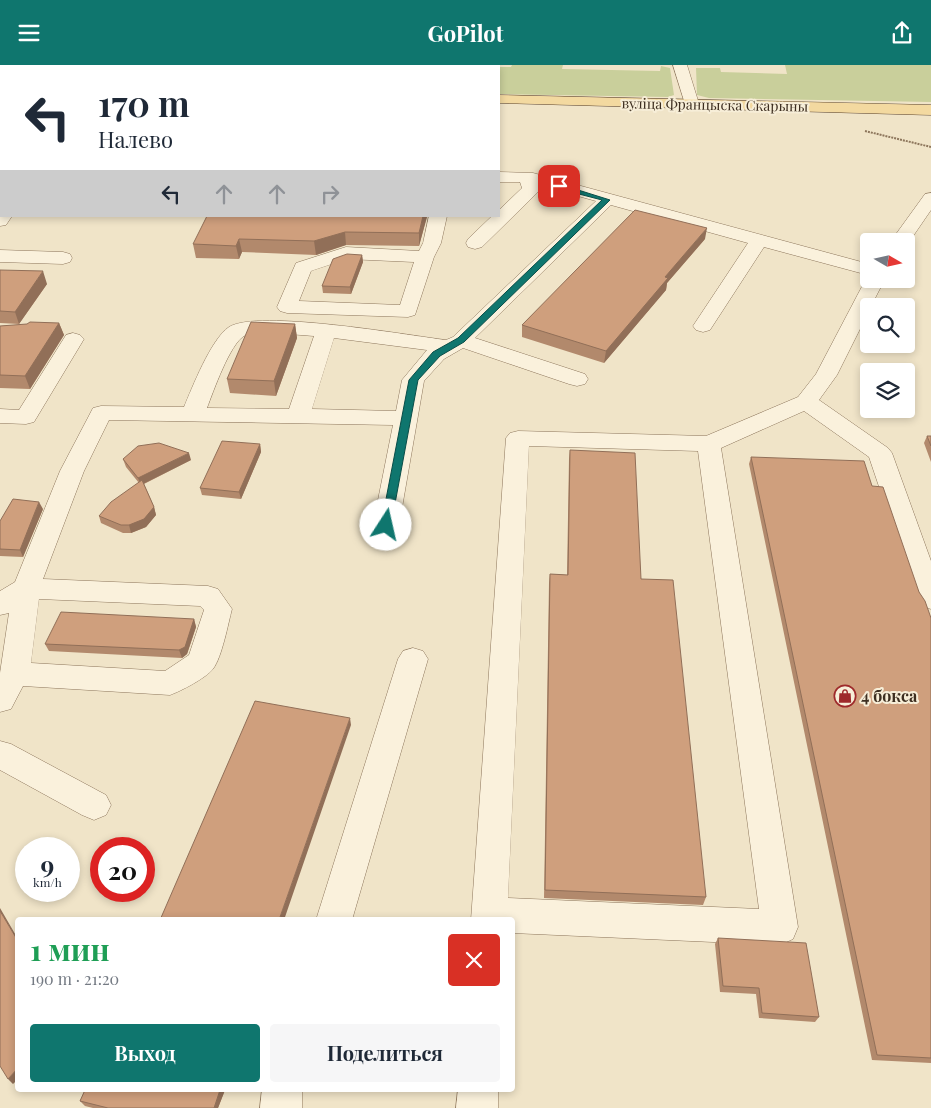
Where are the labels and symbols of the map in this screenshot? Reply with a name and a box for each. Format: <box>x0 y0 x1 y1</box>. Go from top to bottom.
street label: вуліца Францыска Скарыны <box>622 93 809 116</box>
pin <box>538 165 580 207</box>
north arrow <box>860 233 915 287</box>
position arrow <box>359 498 411 550</box>
shop icon: 4 бокса <box>833 684 857 708</box>
place label: 4 бокса <box>861 685 918 706</box>
speed limit sign: 20 <box>90 837 155 902</box>

